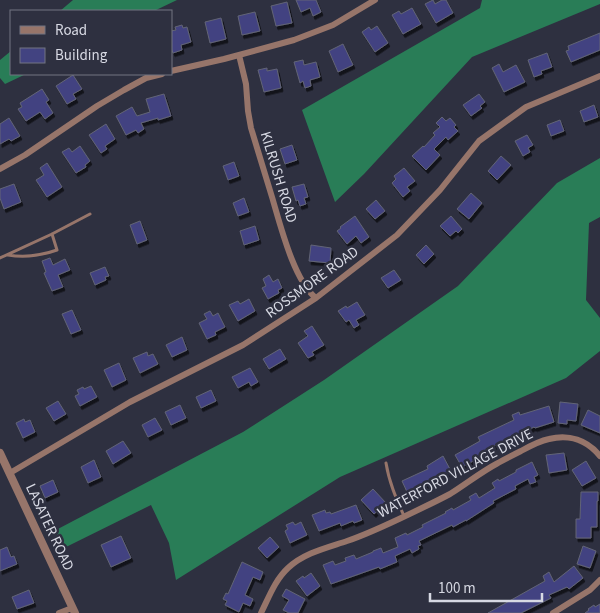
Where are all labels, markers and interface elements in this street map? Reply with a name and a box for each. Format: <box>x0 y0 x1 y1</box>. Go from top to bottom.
legend <box>10 10 172 75</box>
text: Road <box>55 20 87 41</box>
text: Building <box>55 45 108 66</box>
street label: KILRUSH ROAD <box>255 129 302 225</box>
street label: ROSSMORE ROAD <box>261 241 363 323</box>
street label: WATERFORD VILLAGE DRIVE <box>374 423 537 523</box>
street label: LASATER ROAD <box>20 480 79 574</box>
scale bar <box>430 570 542 602</box>
text: 100 m <box>438 578 476 599</box>

